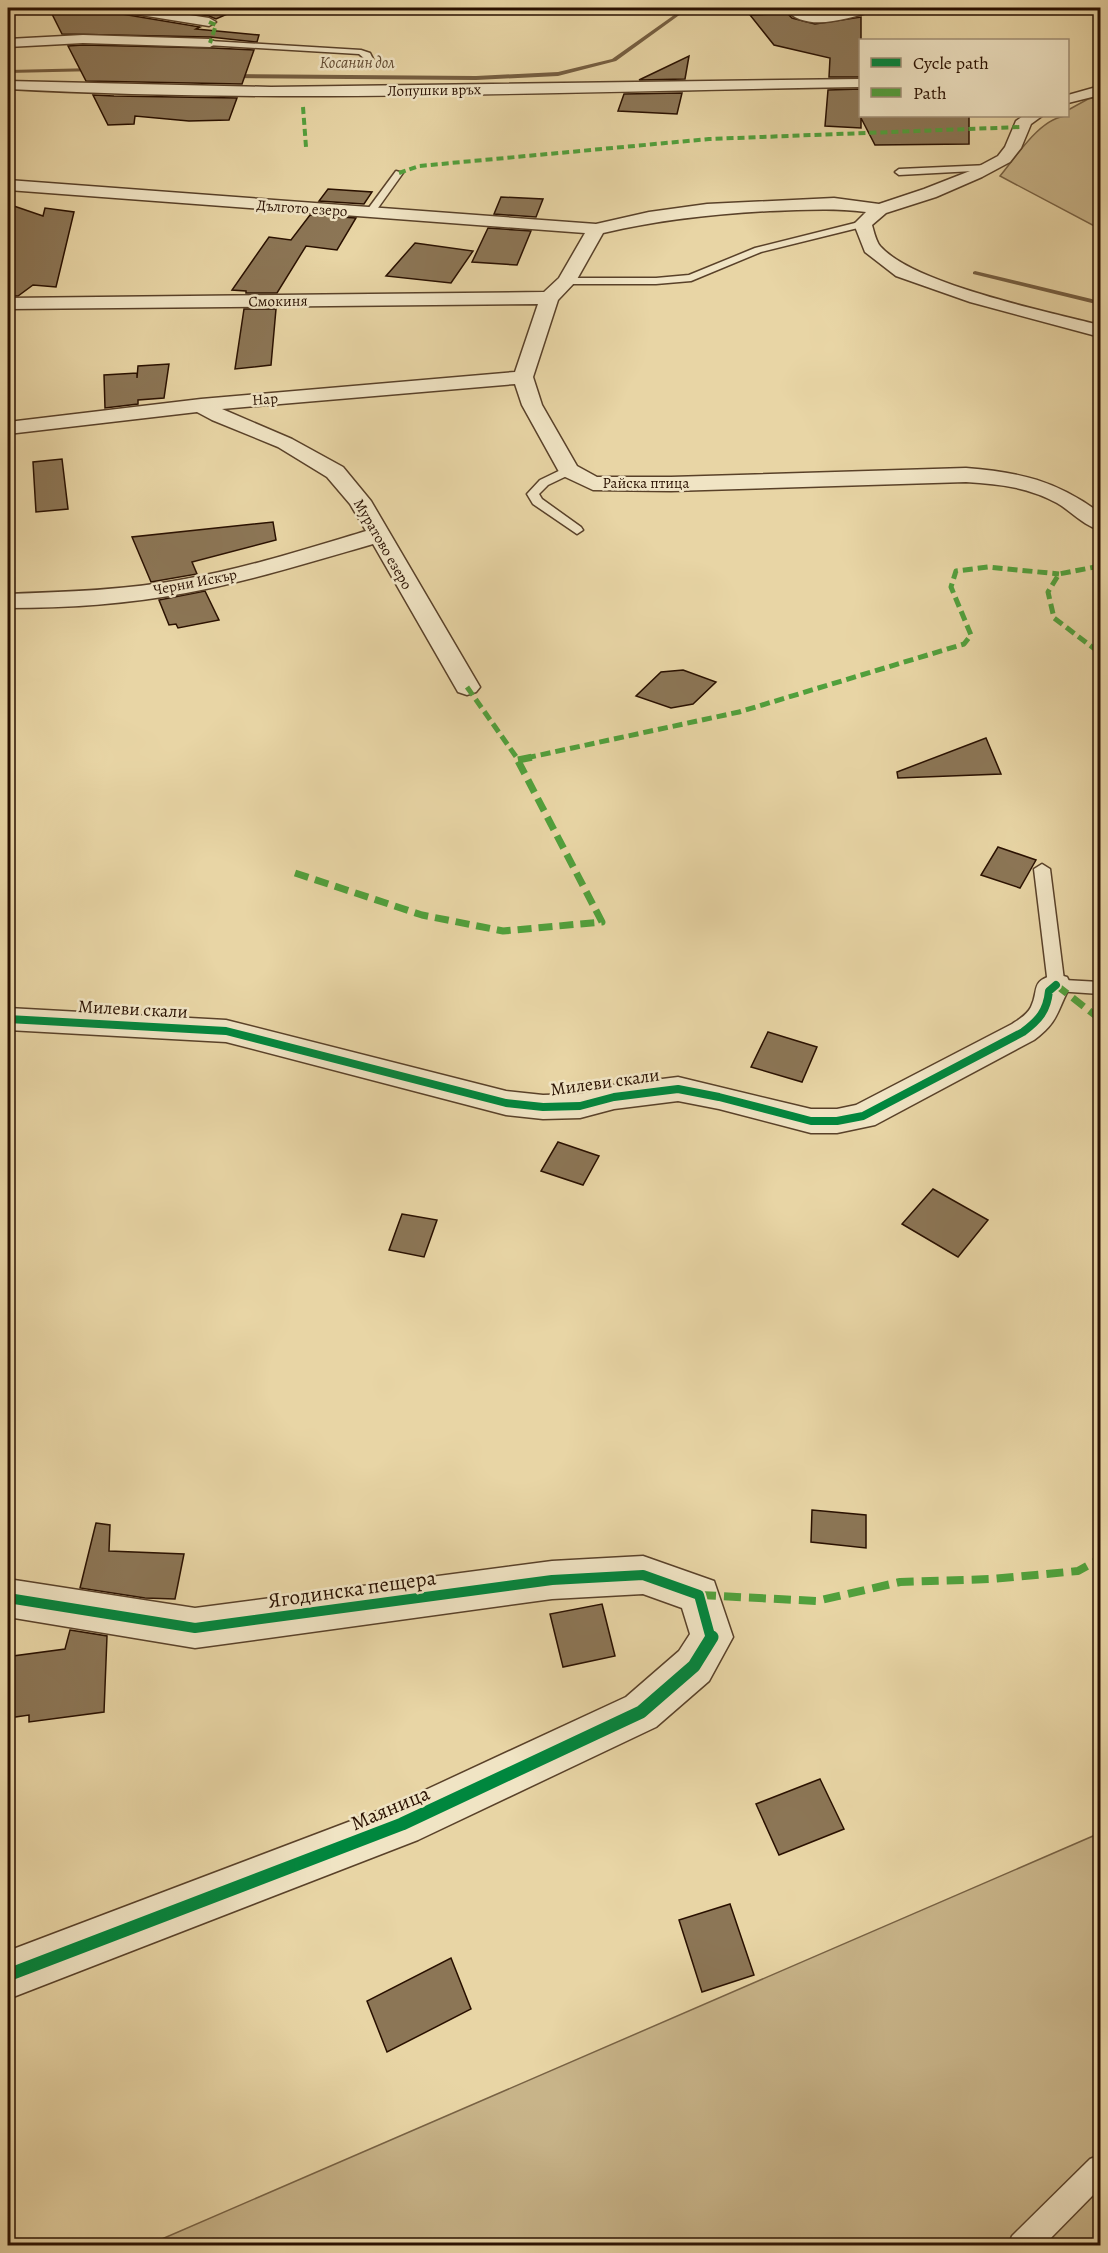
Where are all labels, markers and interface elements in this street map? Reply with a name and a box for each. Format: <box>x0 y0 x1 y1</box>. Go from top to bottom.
legend <box>859 39 1069 117</box>
text: Cycle path <box>913 51 989 75</box>
water label: Косанин дол <box>319 52 395 74</box>
street label: Лопушки връх <box>387 79 482 101</box>
text: Path <box>913 81 947 105</box>
street label: Дългото езеро <box>256 195 348 221</box>
street label: Смокиня <box>248 290 308 312</box>
street label: Нар <box>251 388 279 410</box>
street label: Райска птица <box>603 473 689 493</box>
street label: Муратово езеро <box>349 495 417 593</box>
street label: Черни Искър <box>152 564 238 600</box>
street label: Милеви скали <box>77 994 189 1024</box>
street label: Милеви скали <box>549 1062 661 1102</box>
street label: Ягодинска пещера <box>266 1563 438 1615</box>
street label: Маяница <box>346 1779 434 1837</box>

